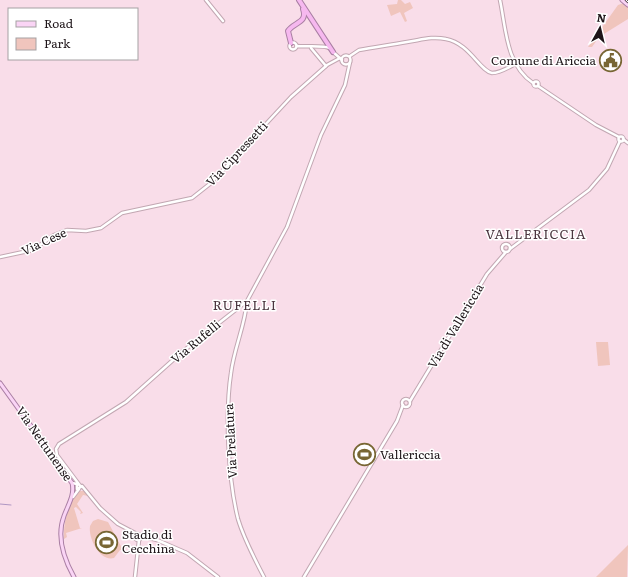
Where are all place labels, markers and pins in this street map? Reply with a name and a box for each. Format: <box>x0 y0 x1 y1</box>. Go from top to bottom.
public building icon: Comune di Ariccia <box>598 48 624 74</box>
place label: Comune di Ariccia <box>491 51 597 69</box>
sports icon: Vallericcia <box>351 442 377 468</box>
place label: Vallericcia <box>380 445 441 463</box>
place label: Stadio di Cecchina <box>122 525 175 557</box>
sports icon: Stadio di Cecchina <box>93 529 119 555</box>

